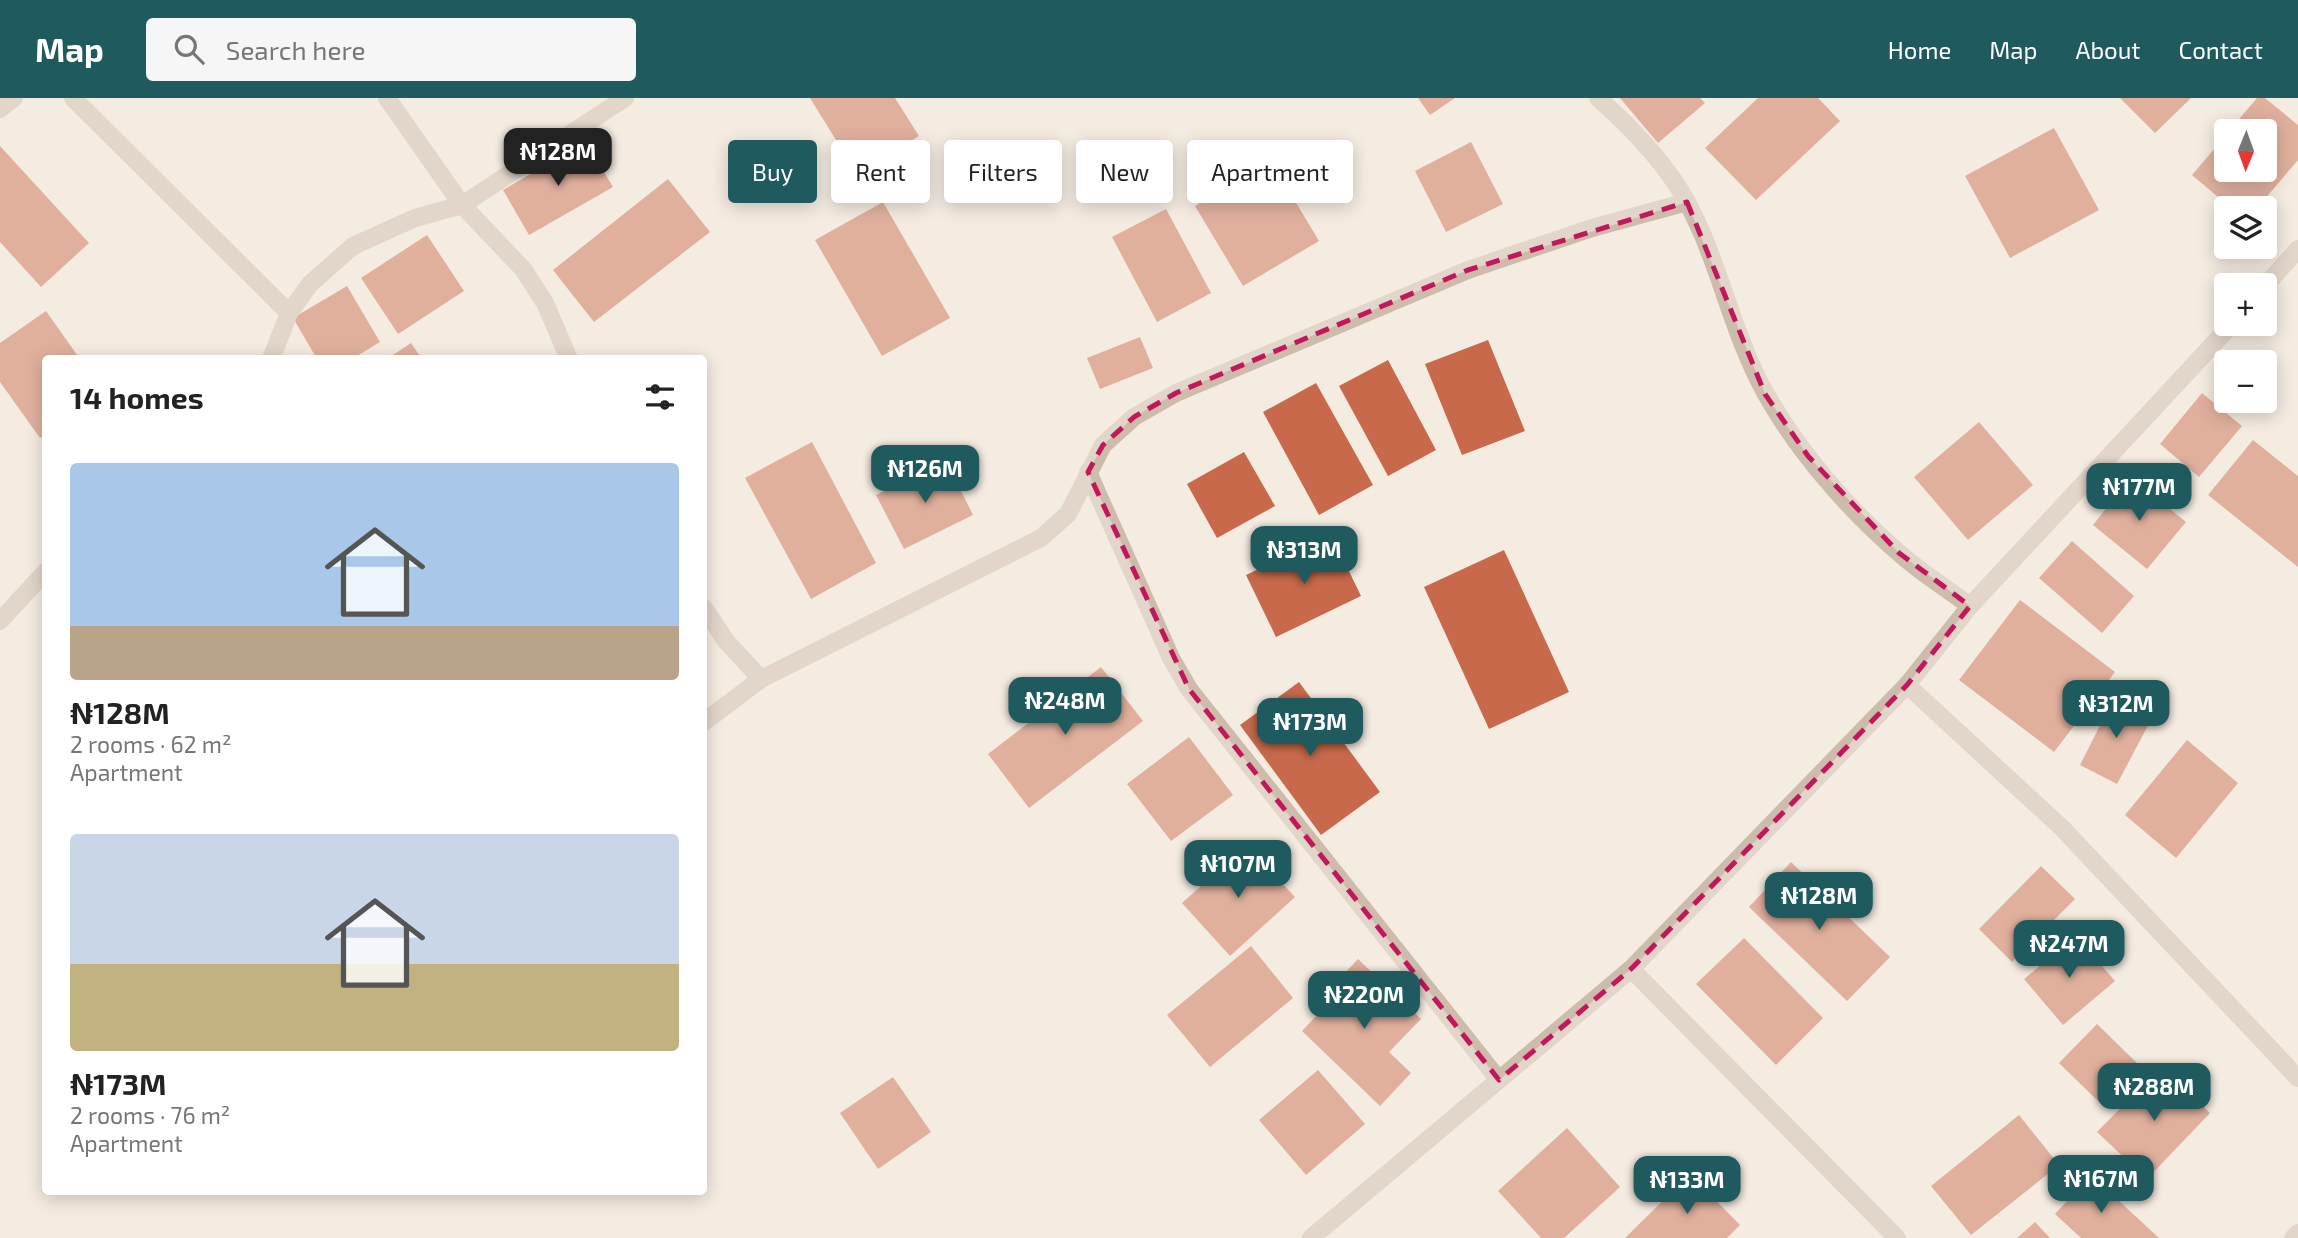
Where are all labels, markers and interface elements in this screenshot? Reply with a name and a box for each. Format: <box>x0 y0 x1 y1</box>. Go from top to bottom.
search box <box>146 18 636 81</box>
text: Map <box>35 29 104 69</box>
icon: search <box>170 30 208 68</box>
text: Search here <box>226 34 365 65</box>
text: Home <box>1888 35 1951 64</box>
text: Map <box>1989 35 2037 64</box>
text: About <box>2075 35 2141 64</box>
text: Contact <box>2179 35 2263 64</box>
north arrow <box>2214 119 2277 182</box>
map controls <box>2214 119 2277 413</box>
pin: ₦128M <box>509 129 607 188</box>
text: ₦128M <box>520 137 596 165</box>
chip: Buy <box>728 140 817 203</box>
chip: Rent <box>831 140 930 203</box>
chip: Filters <box>944 140 1062 203</box>
chip: New <box>1076 140 1173 203</box>
chip: Apartment <box>1187 140 1353 203</box>
button: layers <box>2214 196 2277 259</box>
button: + <box>2214 273 2277 336</box>
button: − <box>2214 350 2277 413</box>
icon: filters <box>641 378 679 416</box>
text: 14 homes <box>70 379 204 415</box>
pin: ₦126M <box>876 446 974 505</box>
text: ₦126M <box>887 454 963 482</box>
pin: ₦177M <box>2090 464 2188 523</box>
text: ₦177M <box>2102 472 2176 500</box>
icon: home <box>312 509 438 635</box>
pin: ₦313M <box>1255 526 1353 586</box>
text: ₦313M <box>1267 535 1341 563</box>
pin: ₦248M <box>1016 678 1114 737</box>
pin: ₦312M <box>2067 680 2165 740</box>
text: ₦248M <box>1024 686 1106 714</box>
text: ₦312M <box>2078 689 2154 717</box>
text: ₦128M <box>70 694 170 730</box>
pin: ₦173M <box>1261 698 1359 758</box>
text: ₦173M <box>1273 707 1347 735</box>
text: 2 rooms · 62 m² <box>70 730 232 758</box>
text: Apartment <box>70 758 183 786</box>
pin: ₦107M <box>1189 840 1287 900</box>
text: ₦107M <box>1200 849 1276 877</box>
pin: ₦128M <box>1770 872 1868 932</box>
icon: home <box>312 880 438 1006</box>
text: ₦128M <box>1781 881 1857 909</box>
pin: ₦247M <box>2020 920 2118 980</box>
text: ₦247M <box>2030 929 2108 957</box>
pin: ₦220M <box>1315 972 1413 1031</box>
text: ₦220M <box>1324 980 1404 1008</box>
pin: ₦288M <box>2105 1063 2203 1123</box>
text: ₦173M <box>70 1065 166 1101</box>
text: ₦288M <box>2114 1072 2194 1100</box>
text: 2 rooms · 76 m² <box>70 1101 230 1129</box>
text: Apartment <box>70 1129 183 1157</box>
pin: ₦133M <box>1638 1156 1736 1216</box>
pin: ₦167M <box>2052 1156 2150 1215</box>
text: ₦167M <box>2064 1164 2138 1192</box>
text: ₦133M <box>1650 1165 1724 1193</box>

